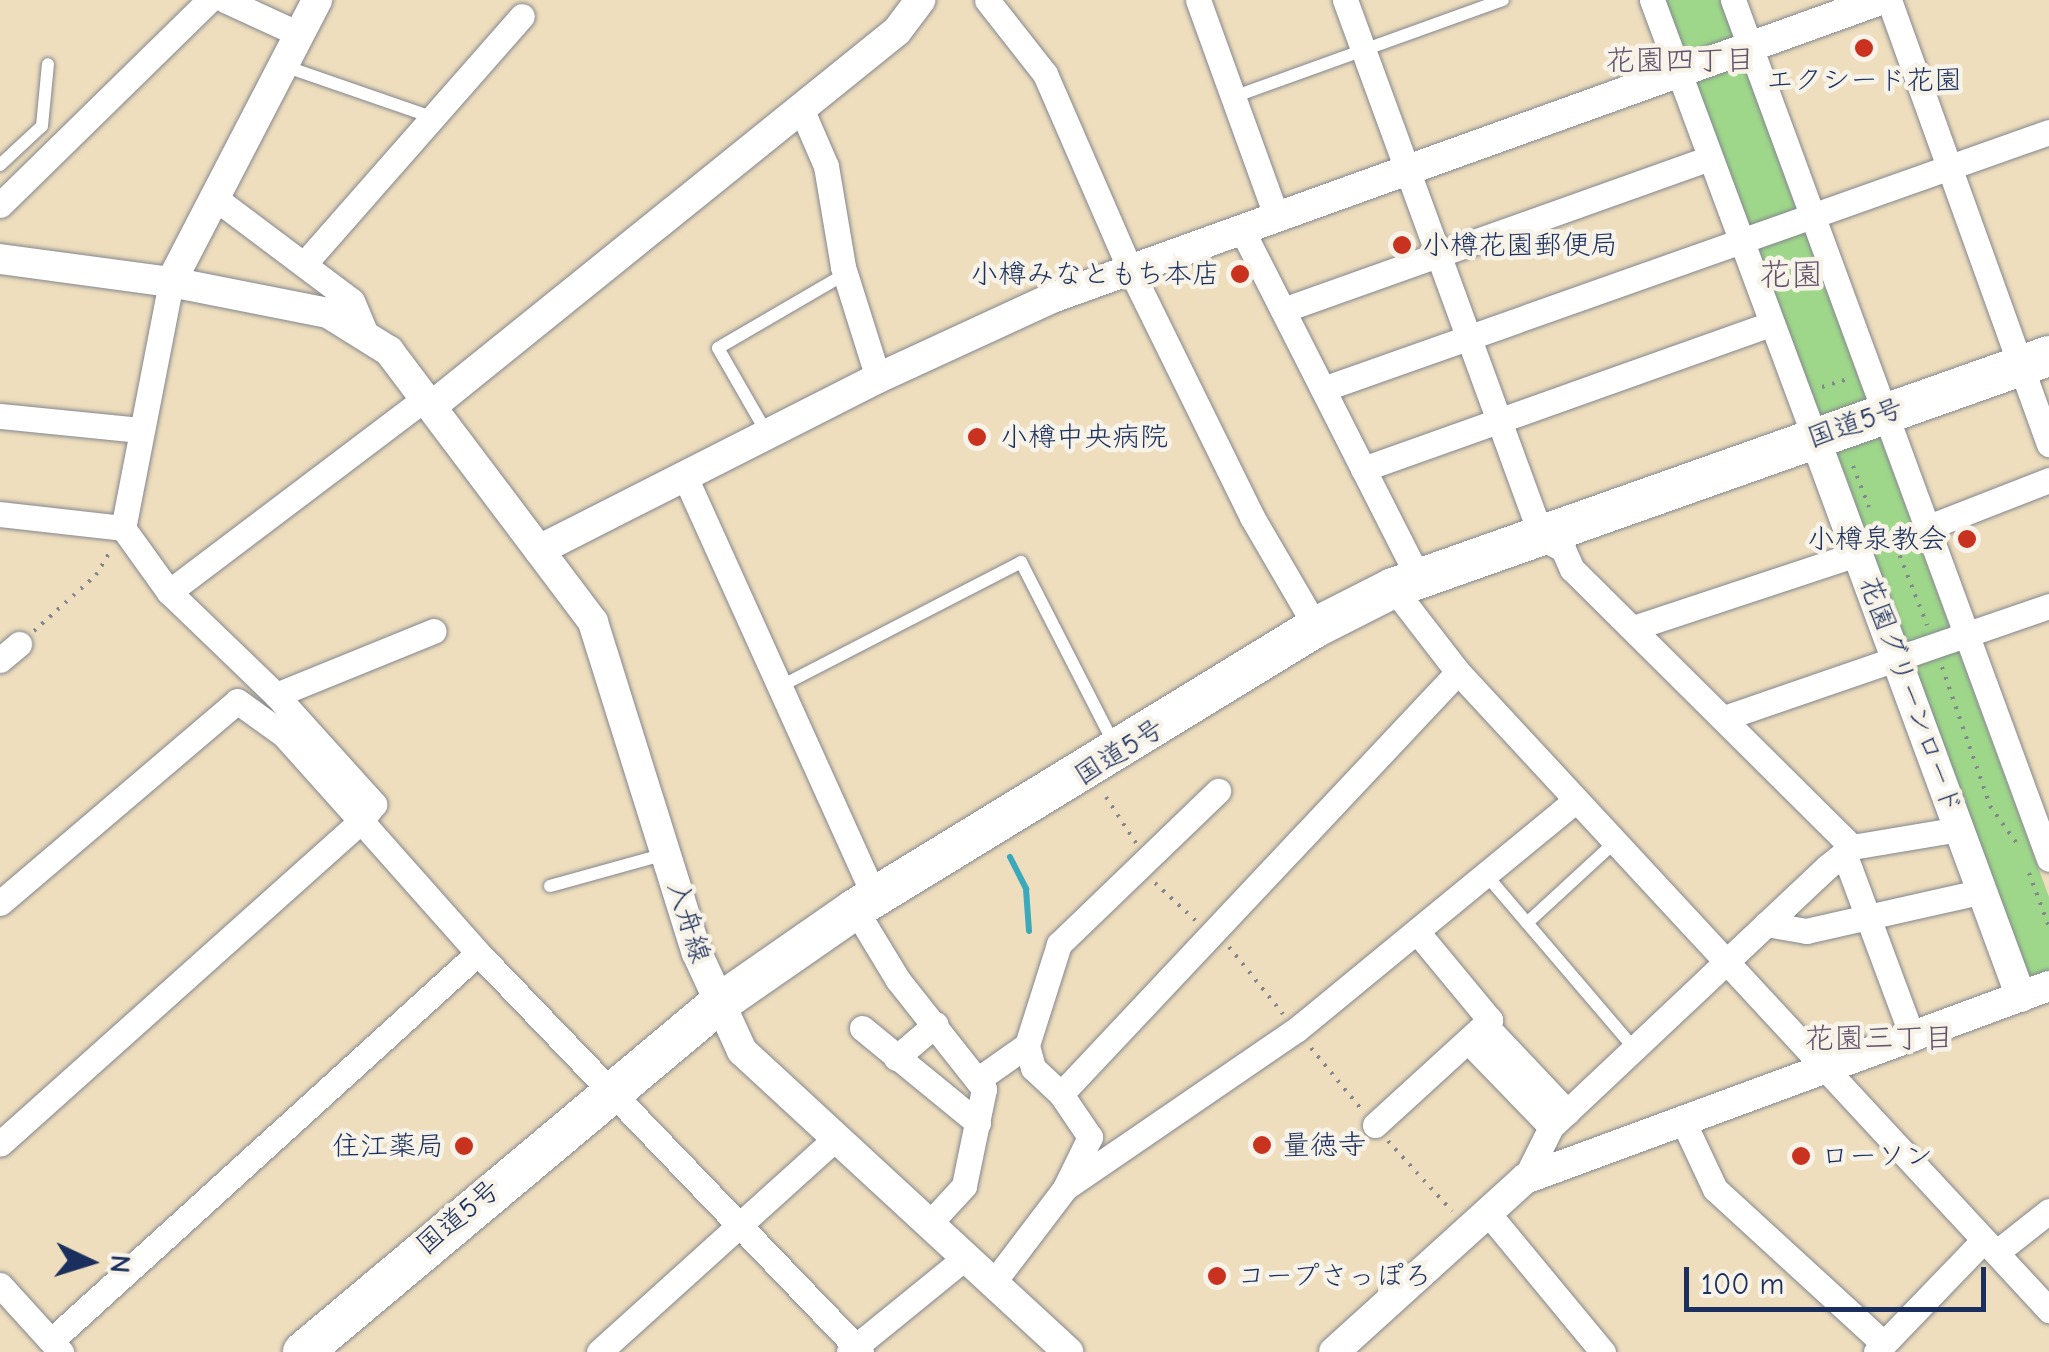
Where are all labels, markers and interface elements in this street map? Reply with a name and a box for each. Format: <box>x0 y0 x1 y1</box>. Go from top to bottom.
marker: エクシード花園 <box>1853 37 1875 59</box>
district label: 花園四丁目 <box>1605 43 1755 79</box>
place label: エクシード花園 <box>1766 63 1962 97</box>
place label: 小樽花園郵便局 <box>1422 228 1618 262</box>
marker: 小樽花園郵便局 <box>1391 234 1413 256</box>
district label: 花園 <box>1759 256 1823 294</box>
place label: 小樽みなともち本店 <box>968 257 1220 291</box>
marker: 小樽みなともち本店 <box>1229 263 1251 285</box>
street label: 国道5号 <box>1803 391 1907 455</box>
place label: 小樽中央病院 <box>1000 420 1168 454</box>
marker: 小樽中央病院 <box>964 424 990 450</box>
place label: 小樽泉教会 <box>1807 522 1947 556</box>
marker: 小樽泉教会 <box>1956 528 1978 550</box>
street label: 花園グリーンロード <box>1852 571 1970 819</box>
street label: 国道5号 <box>1068 711 1170 793</box>
street label: 入舟線 <box>661 877 717 967</box>
district label: 花園三丁目 <box>1804 1021 1954 1057</box>
place label: 量徳寺 <box>1282 1128 1366 1162</box>
place label: 住江薬局 <box>332 1129 444 1163</box>
marker: 量徳寺 <box>1251 1134 1273 1156</box>
marker: 住江薬局 <box>453 1135 475 1157</box>
place label: ローソン <box>1821 1139 1933 1173</box>
marker: ローソン <box>1790 1145 1812 1167</box>
street label: 国道5号 <box>409 1172 507 1262</box>
north arrow <box>40 1212 140 1312</box>
scale bar <box>1689 1247 1992 1309</box>
text: N <box>103 1254 137 1274</box>
place label: コープさっぽろ <box>1237 1259 1433 1293</box>
marker: コープさっぽろ <box>1206 1265 1228 1287</box>
text: 100 m <box>1701 1267 1784 1302</box>

